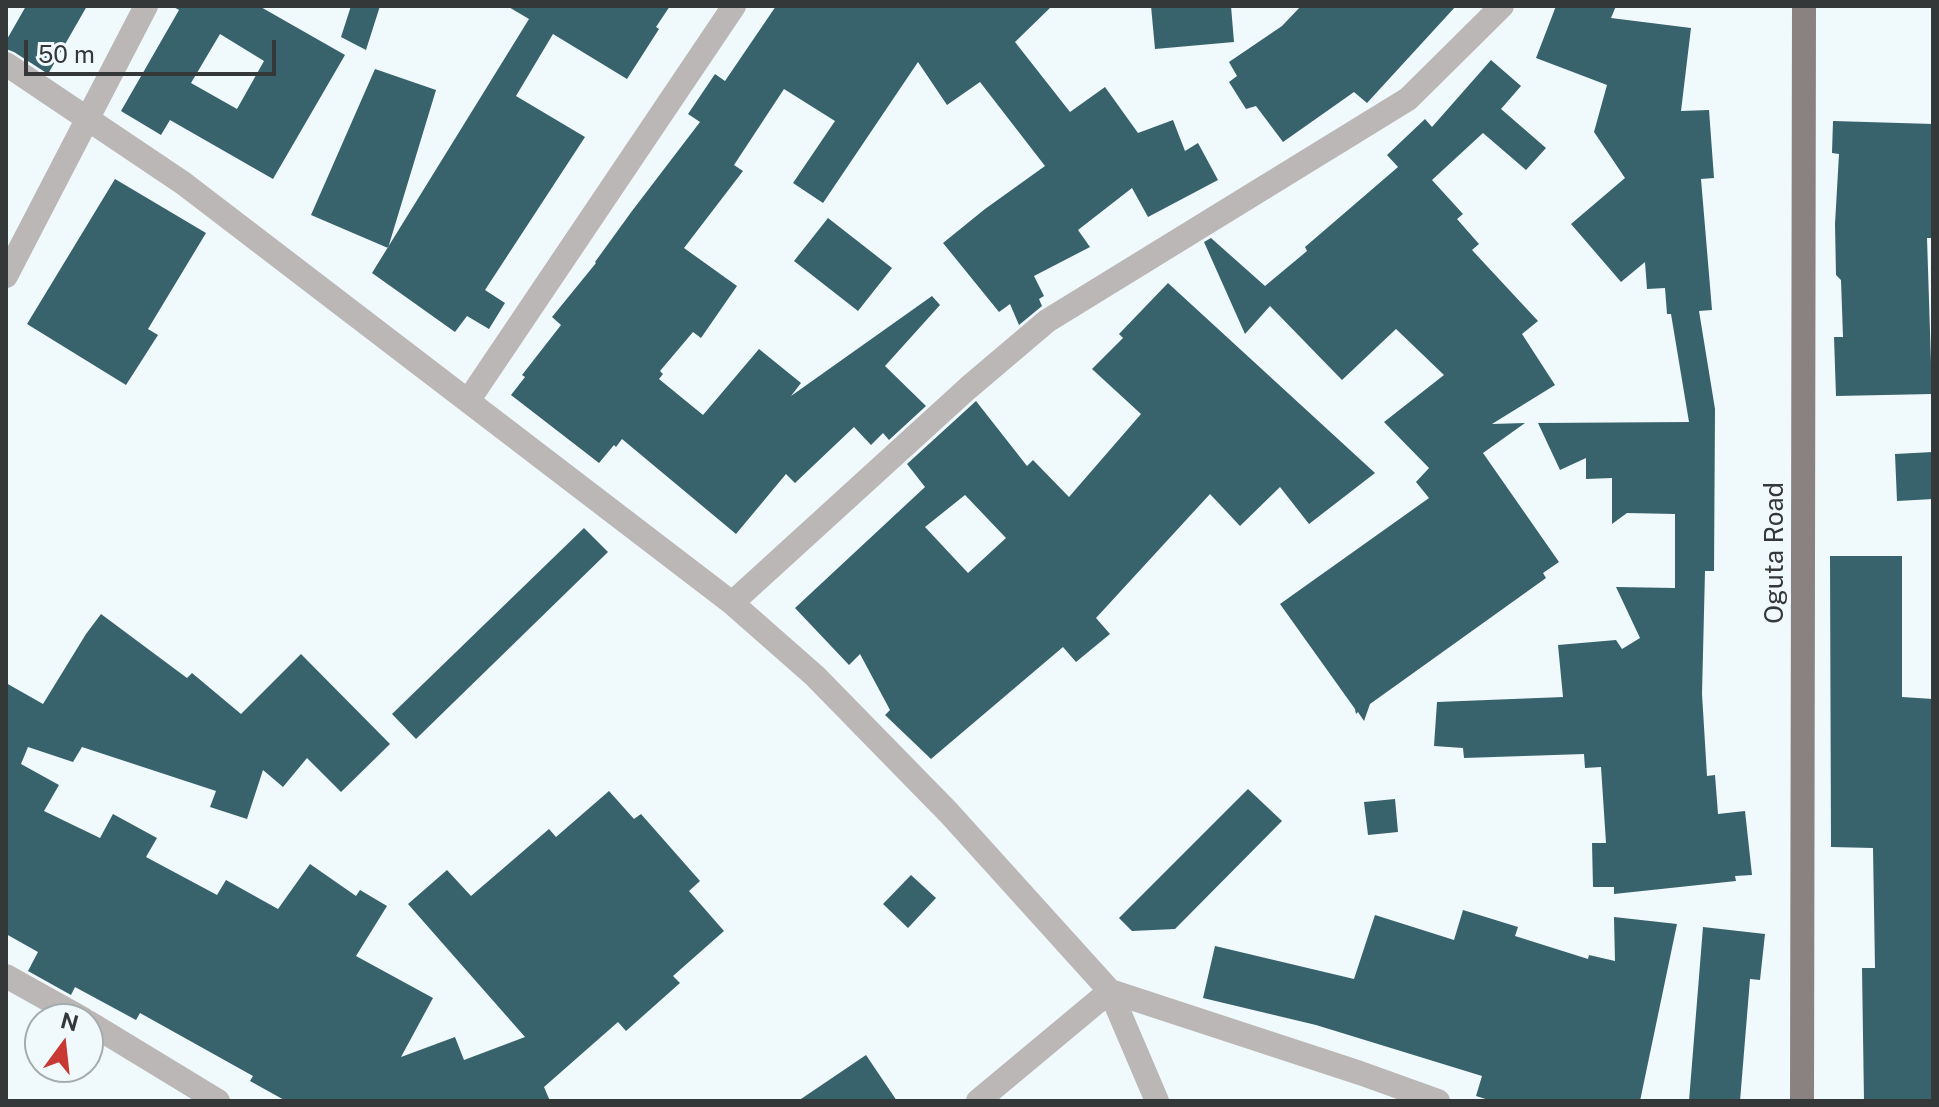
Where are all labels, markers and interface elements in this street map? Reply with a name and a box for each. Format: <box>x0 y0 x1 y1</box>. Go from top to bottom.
scale bar <box>28 24 280 74</box>
text: 50 m <box>38 40 95 68</box>
street label: Oguta Road <box>1759 482 1791 624</box>
north arrow <box>24 1003 104 1083</box>
text: N <box>58 1007 81 1037</box>

